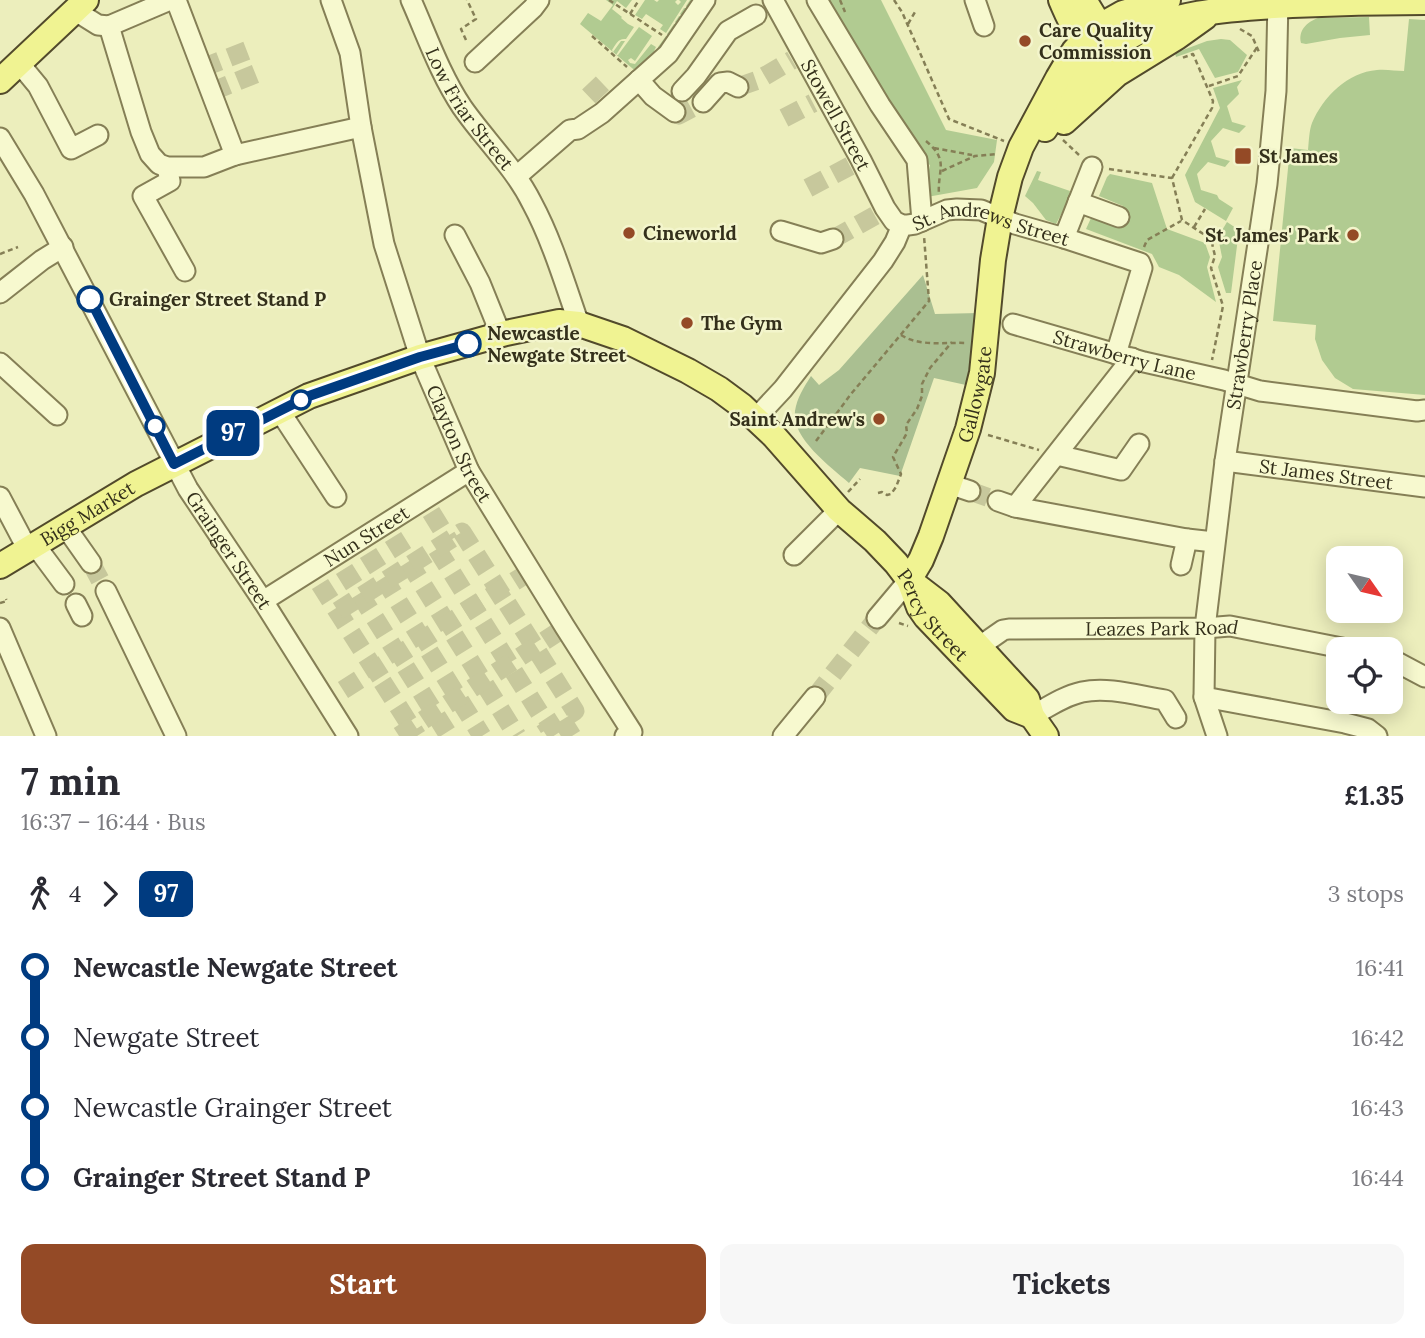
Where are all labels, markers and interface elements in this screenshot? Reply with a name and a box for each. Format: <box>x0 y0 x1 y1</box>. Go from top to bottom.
place label: Care Quality Commission <box>1039 18 1153 64</box>
marker: Care Quality Commission <box>1017 33 1033 49</box>
street label: Low Friar Street <box>421 44 519 175</box>
street label: Stowell Street <box>796 55 877 175</box>
place label: St James <box>1259 144 1338 168</box>
marker: St James <box>1233 146 1253 166</box>
street label: St. Andrews Street <box>908 197 1073 251</box>
place label: Cineworld <box>643 221 737 245</box>
place label: St. James' Park <box>1205 223 1339 247</box>
marker: Cineworld <box>621 225 637 241</box>
marker: St. James' Park <box>1345 227 1361 243</box>
street label: Strawberry Place <box>1221 258 1267 411</box>
marker: Grainger Street Stand P <box>77 286 103 312</box>
place label: Grainger Street Stand P <box>109 287 326 311</box>
place label: The Gym <box>701 311 783 335</box>
marker: The Gym <box>679 315 695 331</box>
place label: Newcastle Newgate Street <box>487 321 628 367</box>
street label: Strawberry Lane <box>1050 324 1199 385</box>
marker: Newcastle Newgate Street <box>455 331 481 357</box>
street label: Gallowgate <box>952 345 997 446</box>
street label: Clayton Street <box>421 381 498 507</box>
unlabelled marker <box>291 390 311 410</box>
place label: Saint Andrew's <box>729 407 865 431</box>
line badge: 97 <box>202 410 264 456</box>
marker: Saint Andrew's <box>871 411 887 427</box>
unlabelled marker <box>145 416 165 436</box>
text: 97 <box>220 417 246 448</box>
street label: St James Street <box>1258 454 1395 495</box>
street label: Bigg Market <box>36 475 140 551</box>
street label: Grainger Street <box>181 487 277 614</box>
street label: Nun Street <box>319 500 414 572</box>
north arrow <box>1326 546 1404 623</box>
map controls <box>1326 546 1403 714</box>
street label: Percy Street <box>892 564 974 666</box>
street label: Leazes Park Road <box>1085 614 1241 641</box>
button: locate <box>1326 637 1403 714</box>
text: 7 min <box>21 757 120 805</box>
text: £1.35 <box>1344 779 1404 812</box>
text: 16:37 – 16:44 · Bus <box>21 807 206 836</box>
icon: walk <box>21 875 59 913</box>
icon: forward <box>91 875 129 913</box>
text: 97 <box>153 878 179 909</box>
text: 4 <box>69 879 81 908</box>
text: 3 stops <box>1328 879 1404 908</box>
text: Newcastle Newgate Street <box>73 951 397 984</box>
text: 16:41 <box>1356 953 1404 982</box>
text: Newgate Street <box>73 1021 259 1054</box>
text: 16:42 <box>1352 1023 1404 1052</box>
text: Newcastle Grainger Street <box>73 1091 392 1124</box>
text: 16:43 <box>1351 1093 1404 1122</box>
text: Grainger Street Stand P <box>73 1161 370 1194</box>
text: 16:44 <box>1352 1163 1404 1192</box>
button: Start <box>21 1244 706 1324</box>
button: Tickets <box>720 1244 1404 1324</box>

